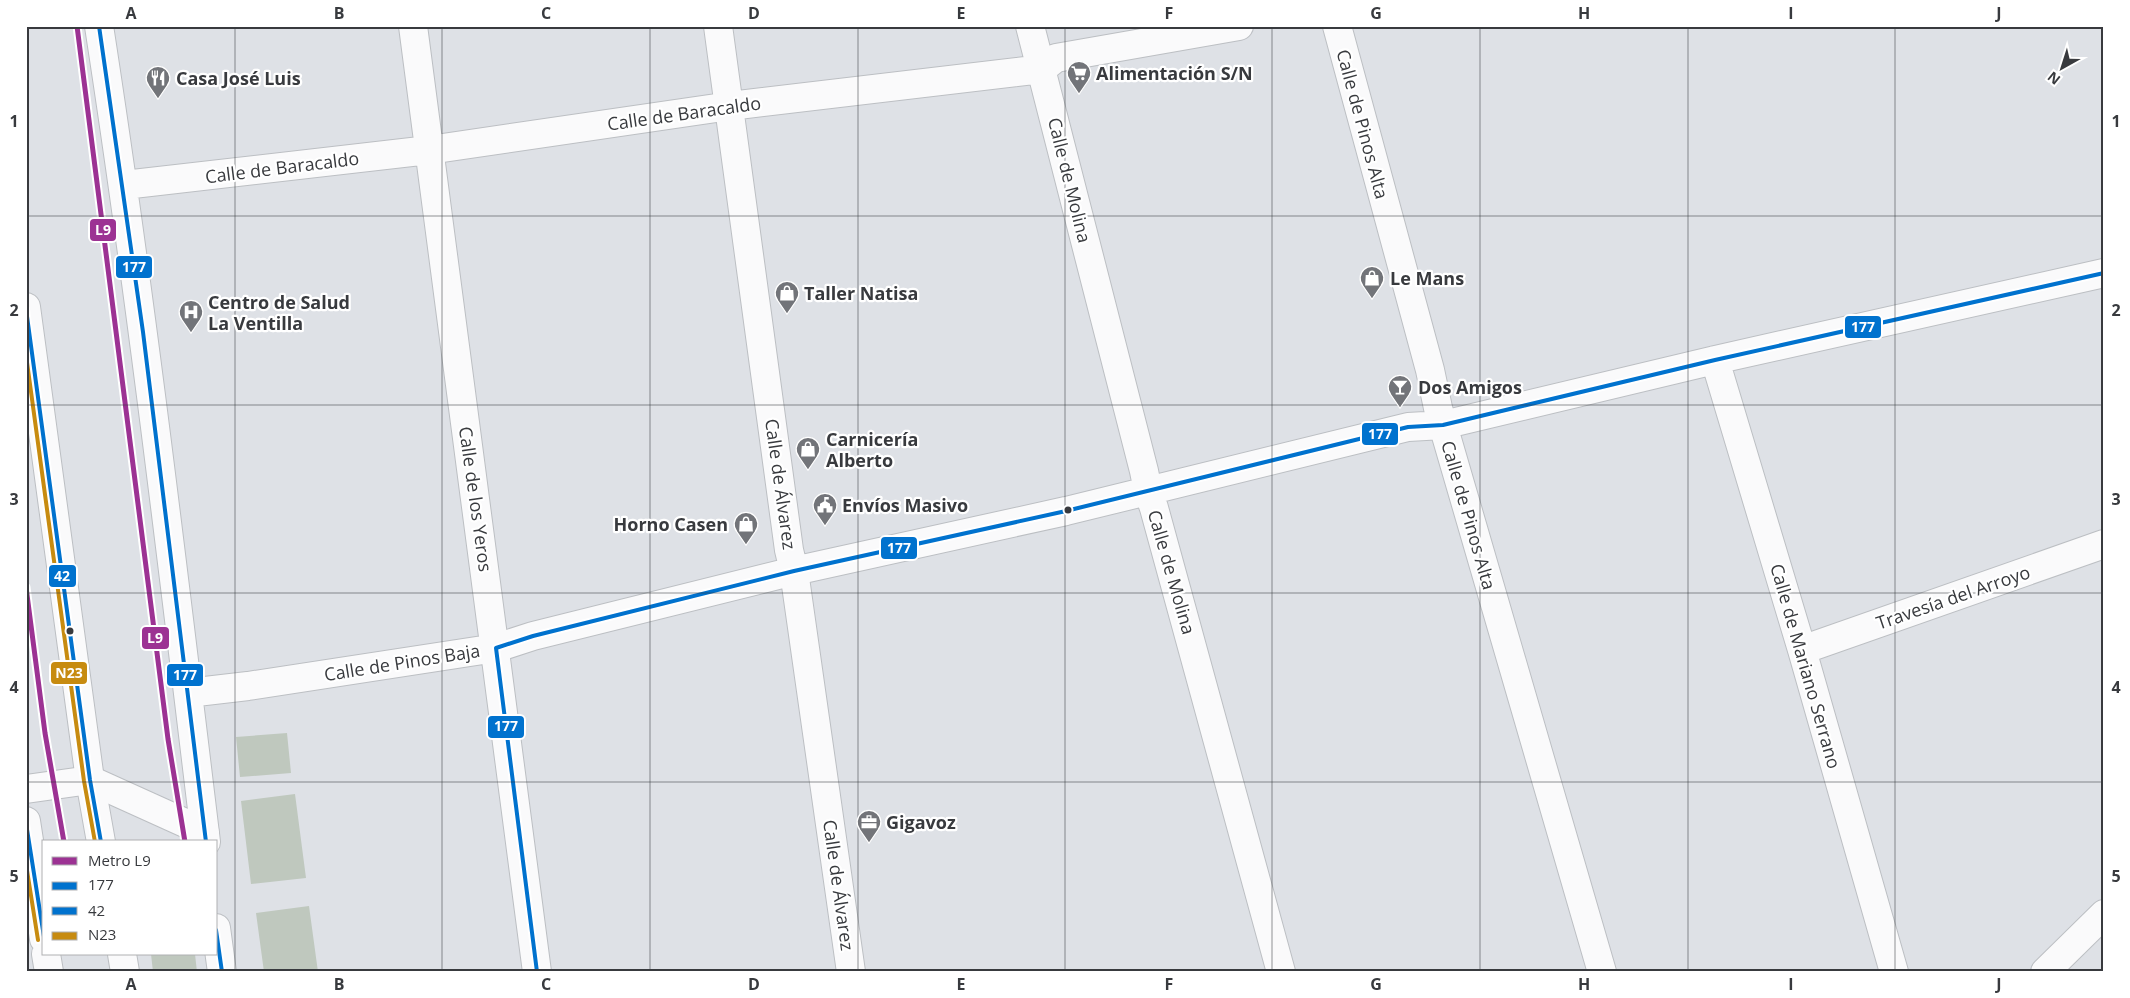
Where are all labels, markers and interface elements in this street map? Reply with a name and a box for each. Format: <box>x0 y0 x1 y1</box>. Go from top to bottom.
text: A <box>125 2 137 24</box>
text: B <box>334 2 344 24</box>
text: C <box>541 2 551 24</box>
text: D <box>748 2 760 24</box>
text: E <box>957 2 966 24</box>
text: F <box>1165 2 1173 24</box>
text: G <box>1370 2 1382 24</box>
text: H <box>1578 2 1590 24</box>
text: I <box>1788 2 1794 24</box>
text: J <box>1994 2 2002 24</box>
north arrow <box>2038 42 2088 92</box>
street label: Calle de Pinos Alta <box>1332 47 1394 201</box>
supermarket icon: Alimentación S/N <box>1066 60 1092 94</box>
place label: Alimentación S/N <box>1096 61 1253 85</box>
restaurant icon: Casa José Luis <box>145 65 171 99</box>
place label: Casa José Luis <box>176 66 301 90</box>
text: N <box>2043 68 2064 89</box>
street label: Calle de Baracaldo <box>606 90 762 136</box>
text: 1 <box>9 110 19 132</box>
text: 1 <box>2111 110 2121 132</box>
street label: Calle de Molina <box>1043 115 1097 245</box>
street label: Calle de Baracaldo <box>204 146 360 188</box>
line badge: L9 <box>89 218 117 242</box>
text: L9 <box>95 220 111 239</box>
line badge: 177 <box>115 255 153 279</box>
text: 177 <box>122 257 146 276</box>
shop icon: Le Mans <box>1359 265 1385 299</box>
place label: Le Mans <box>1390 266 1464 290</box>
shop icon: Taller Natisa <box>774 280 800 314</box>
place label: Taller Natisa <box>804 281 918 305</box>
place label: Centro de Salud La Ventilla <box>208 290 350 335</box>
text: 2 <box>9 299 19 321</box>
hospital icon: Centro de Salud La Ventilla <box>178 299 204 333</box>
text: 2 <box>2111 299 2121 321</box>
line badge: 177 <box>1844 315 1882 339</box>
text: 177 <box>1851 317 1875 336</box>
bar icon: Dos Amigos <box>1387 374 1413 408</box>
place label: Dos Amigos <box>1418 375 1522 399</box>
street label: Calle de Álvarez <box>760 417 802 551</box>
line badge: 177 <box>1361 422 1399 446</box>
text: 177 <box>1368 424 1392 443</box>
street label: Calle de los Yeros <box>454 425 498 573</box>
place label: Carnicería Alberto <box>826 427 918 472</box>
shop icon: Carnicería Alberto <box>795 436 821 470</box>
street label: Calle de Pinos Alta <box>1436 438 1502 592</box>
text: 3 <box>9 488 19 510</box>
text: 3 <box>2111 488 2121 510</box>
public building icon: Envíos Masivo <box>812 492 838 526</box>
place label: Envíos Masivo <box>842 493 968 517</box>
unlabelled marker <box>1063 505 1073 515</box>
street label: Calle de Molina <box>1143 507 1201 637</box>
shop icon: Horno Casen <box>733 511 759 545</box>
place label: Horno Casen <box>614 512 728 536</box>
line badge: 177 <box>880 536 918 560</box>
text: 177 <box>887 538 911 557</box>
street label: Travesía del Arroyo <box>1873 559 2033 635</box>
street label: Calle de Mariano Serrano <box>1765 561 1847 771</box>
line badge: 42 <box>48 564 77 588</box>
text: 42 <box>54 566 70 585</box>
unlabelled marker <box>65 626 75 636</box>
line badge: L9 <box>141 626 170 650</box>
text: L9 <box>147 628 163 647</box>
street label: Calle de Pinos Baja <box>322 638 482 686</box>
line badge: N23 <box>50 661 88 685</box>
text: N23 <box>55 663 83 682</box>
line badge: 177 <box>166 663 204 687</box>
text: 177 <box>173 665 197 684</box>
text: 4 <box>9 676 19 698</box>
text: 4 <box>2111 676 2121 698</box>
line badge: 177 <box>487 715 525 739</box>
text: 177 <box>494 716 518 735</box>
office icon: Gigavoz <box>856 809 882 843</box>
place label: Gigavoz <box>886 810 956 834</box>
street label: Calle de Álvarez <box>818 818 860 952</box>
legend <box>42 840 218 956</box>
text: Metro L9 <box>88 850 151 870</box>
text: 5 <box>9 865 19 887</box>
text: 5 <box>2111 865 2121 887</box>
text: 177 <box>88 874 114 894</box>
text: 42 <box>88 900 105 920</box>
text: N23 <box>88 924 116 944</box>
text: A <box>125 973 137 995</box>
text: B <box>334 973 344 995</box>
text: C <box>541 973 551 995</box>
text: D <box>748 973 760 995</box>
text: E <box>957 973 966 995</box>
text: F <box>1165 973 1173 995</box>
text: G <box>1370 973 1382 995</box>
text: H <box>1578 973 1590 995</box>
text: I <box>1788 973 1794 995</box>
text: J <box>1994 973 2002 995</box>

